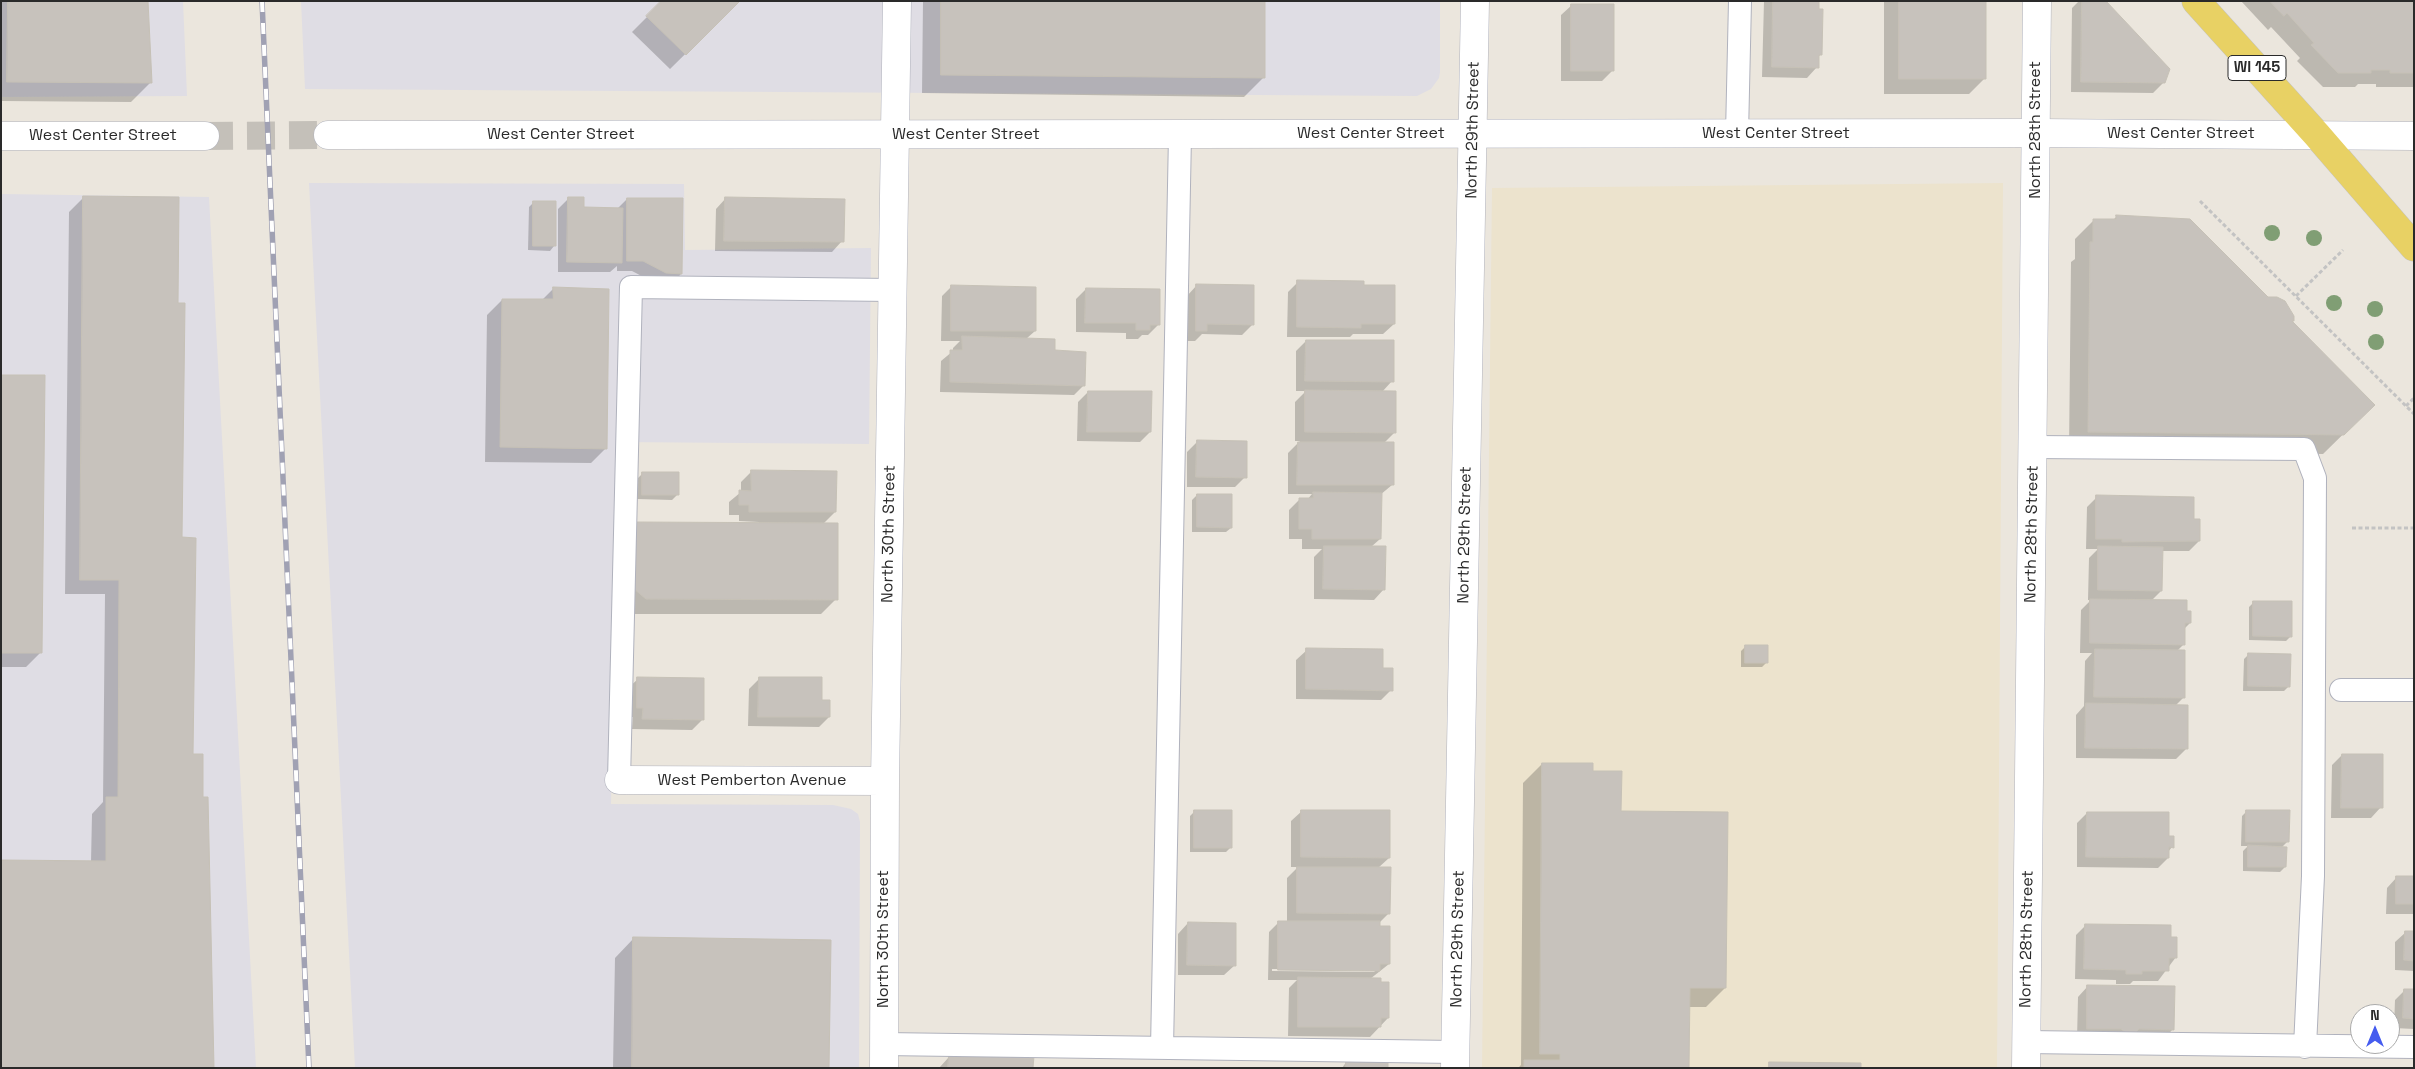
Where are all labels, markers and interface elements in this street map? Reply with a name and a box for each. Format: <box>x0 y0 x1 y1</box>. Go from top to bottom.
road number: WI 145 <box>2228 56 2286 80</box>
street label: North 29th Street <box>1462 61 1484 199</box>
street label: North 28th Street <box>2026 61 2046 199</box>
street label: West Center Street <box>1297 124 1445 144</box>
street label: West Center Street <box>1702 124 1850 144</box>
street label: West Center Street <box>2107 124 2255 144</box>
street label: West Center Street <box>487 125 635 145</box>
street label: West Center Street <box>892 125 1040 145</box>
street label: West Center Street <box>29 126 177 146</box>
street label: North 30th Street <box>878 465 900 603</box>
street label: North 28th Street <box>2021 465 2043 603</box>
street label: North 29th Street <box>1454 466 1476 604</box>
street label: West Pemberton Avenue <box>658 771 846 791</box>
street label: North 30th Street <box>874 870 894 1008</box>
street label: North 29th Street <box>1447 870 1469 1008</box>
street label: North 28th Street <box>2016 870 2038 1008</box>
north arrow <box>2350 1004 2400 1054</box>
text: N <box>2370 1006 2380 1024</box>

